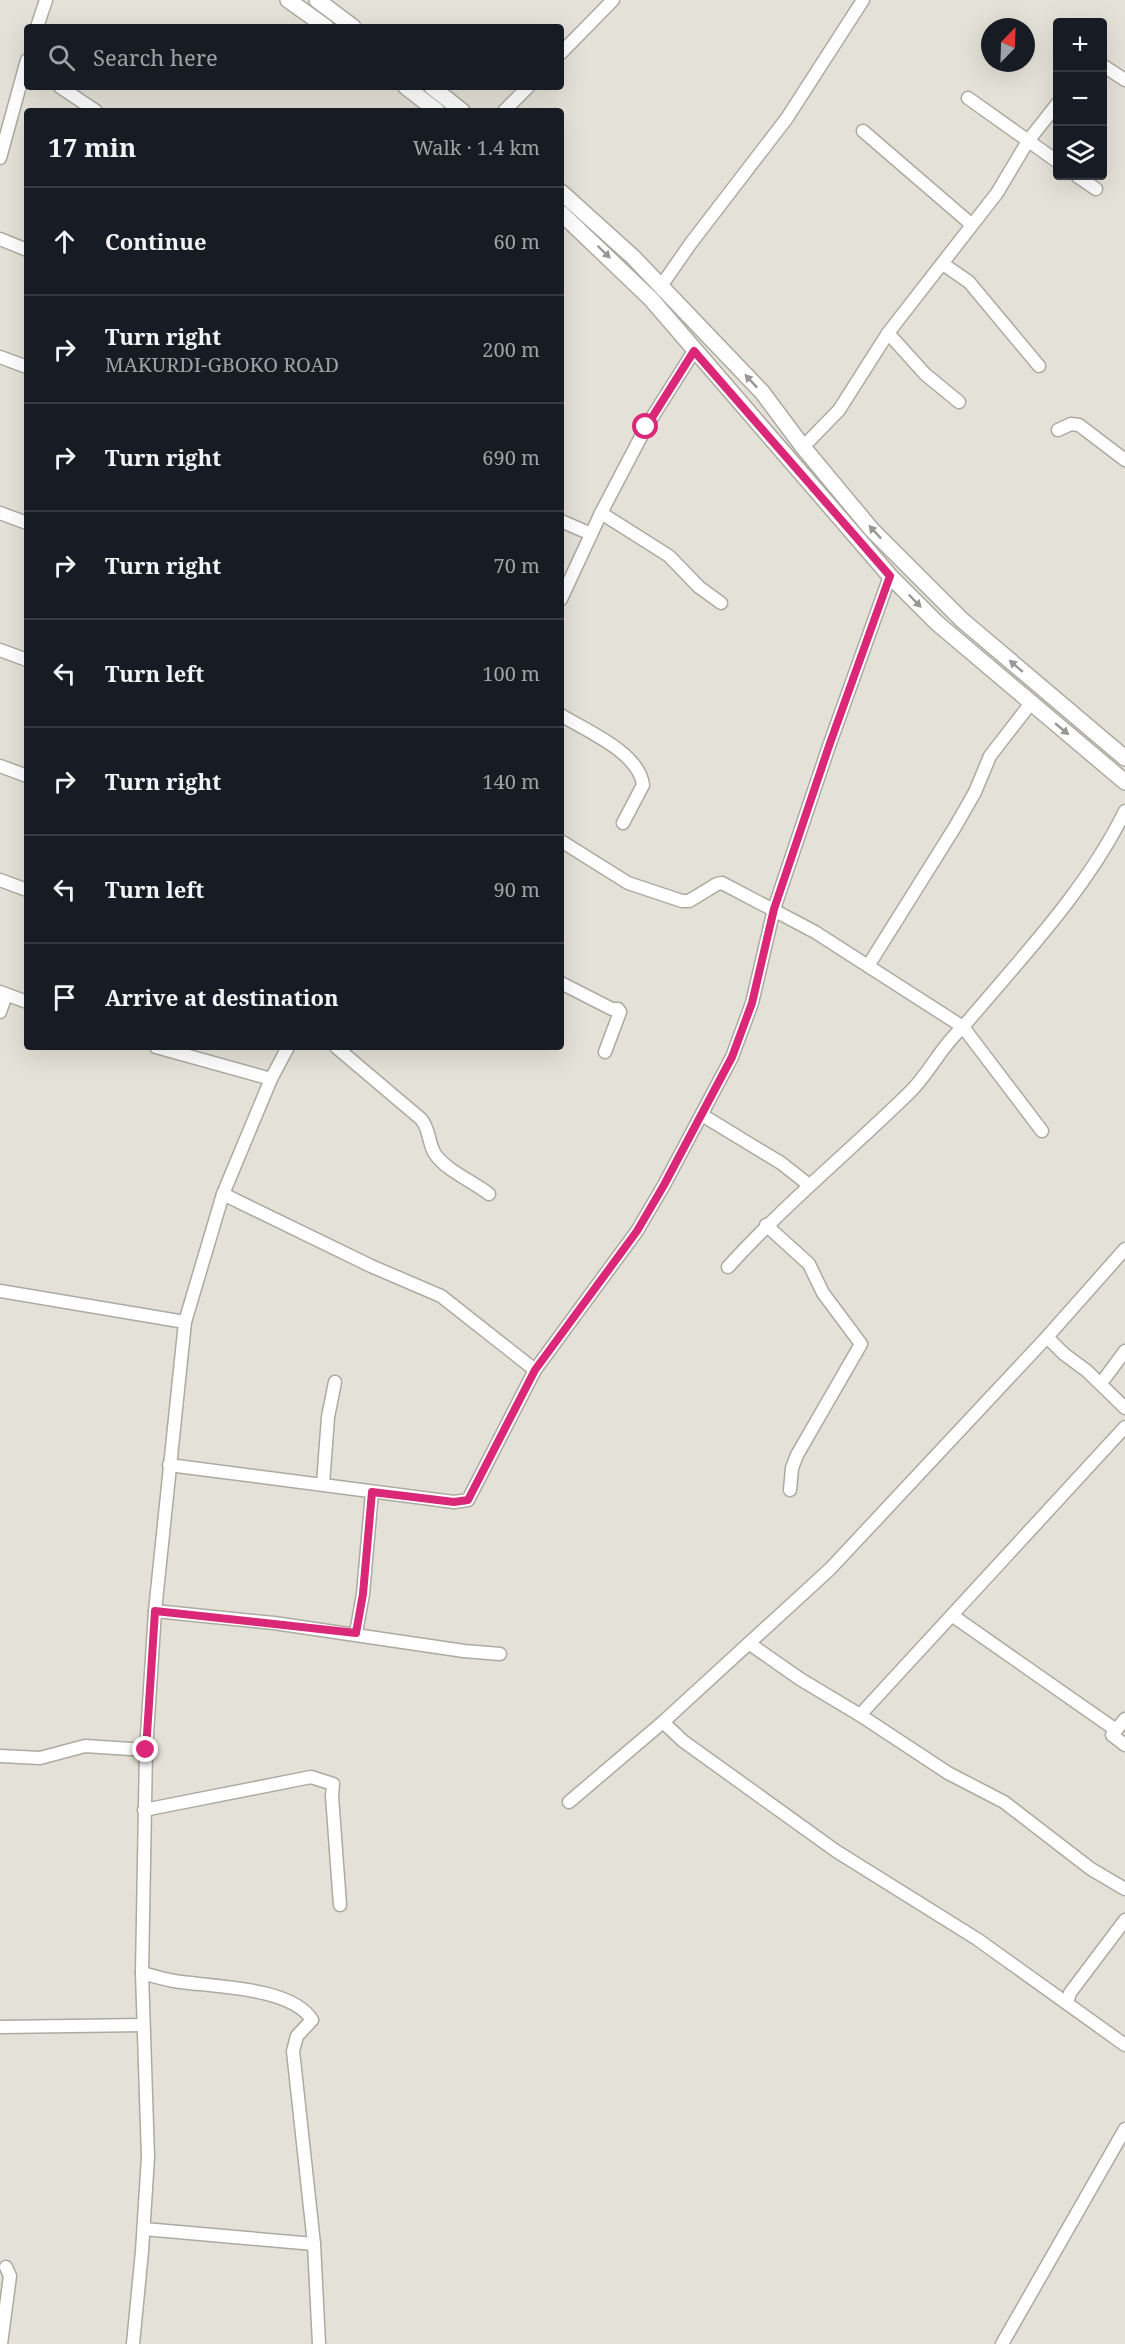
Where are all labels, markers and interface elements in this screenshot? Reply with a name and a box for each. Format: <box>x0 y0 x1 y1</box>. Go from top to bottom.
north arrow <box>981 18 1035 72</box>
map controls <box>1053 18 1107 180</box>
button: + <box>1053 18 1107 72</box>
search box <box>24 24 564 90</box>
icon: search <box>45 41 78 74</box>
text: Search here <box>93 42 218 72</box>
button: − <box>1053 72 1107 126</box>
button: layers <box>1053 126 1107 180</box>
text: 17 min <box>48 129 136 165</box>
text: Walk · 1.4 km <box>413 134 540 161</box>
icon: ahead <box>48 225 81 258</box>
text: Continue <box>105 226 207 256</box>
text: 60 m <box>494 228 540 255</box>
one-way arrow <box>596 245 611 258</box>
text: Turn right <box>105 321 221 351</box>
icon: right <box>48 333 81 366</box>
text: 200 m <box>482 336 540 363</box>
text: MAKURDI-GBOKO ROAD <box>105 351 339 378</box>
one-way arrow <box>745 374 758 389</box>
route start <box>632 413 658 439</box>
icon: right <box>48 441 81 474</box>
text: Turn right <box>105 442 221 472</box>
text: 690 m <box>482 444 540 471</box>
one-way arrow <box>869 525 882 540</box>
icon: right <box>48 549 81 582</box>
text: Turn right <box>105 550 221 580</box>
text: 70 m <box>494 552 540 579</box>
one-way arrow <box>908 594 922 609</box>
icon: left <box>48 657 81 690</box>
text: Turn left <box>105 658 204 688</box>
text: 100 m <box>482 660 540 687</box>
one-way arrow <box>1008 660 1024 673</box>
one-way arrow <box>1054 722 1069 735</box>
icon: right <box>48 765 81 798</box>
text: Turn right <box>105 766 221 796</box>
text: 140 m <box>482 768 540 795</box>
icon: left <box>48 873 81 906</box>
text: Turn left <box>105 874 204 904</box>
text: 90 m <box>494 876 540 903</box>
icon: arrive <box>48 981 81 1014</box>
text: Arrive at destination <box>105 982 339 1012</box>
route end <box>132 1736 158 1762</box>

